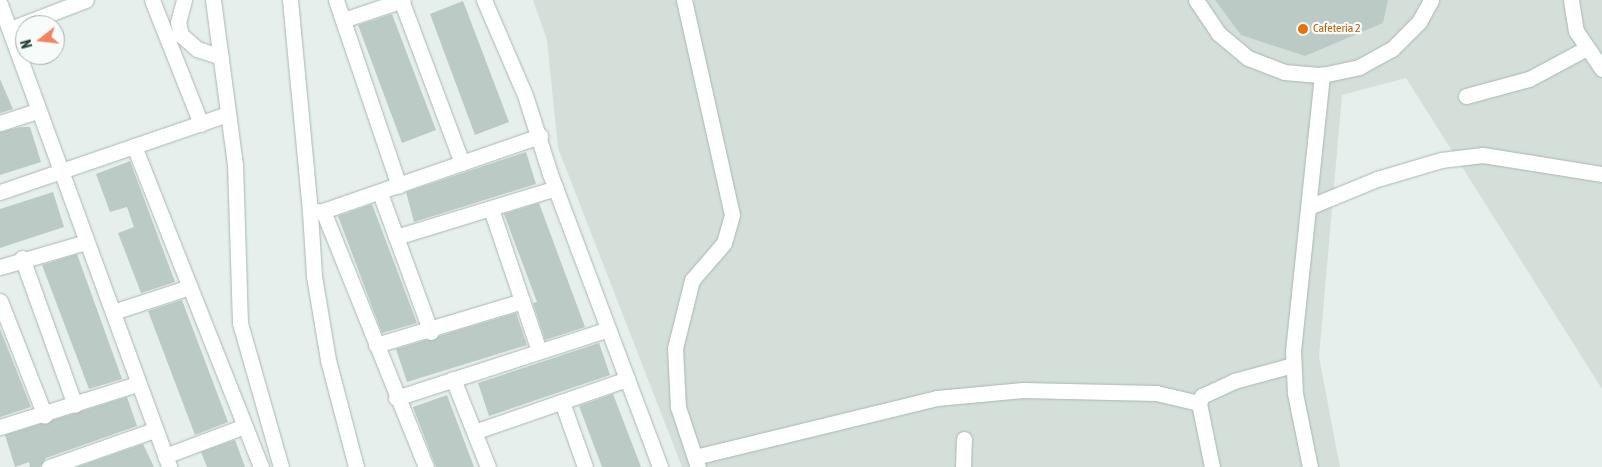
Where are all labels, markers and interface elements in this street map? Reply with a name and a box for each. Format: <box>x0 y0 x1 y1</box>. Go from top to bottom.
north arrow <box>15 15 65 65</box>
place label: Cafeteria 2 <box>1313 22 1361 36</box>
marker: Cafeteria 2 <box>1297 23 1309 35</box>
text: N <box>18 38 35 50</box>

